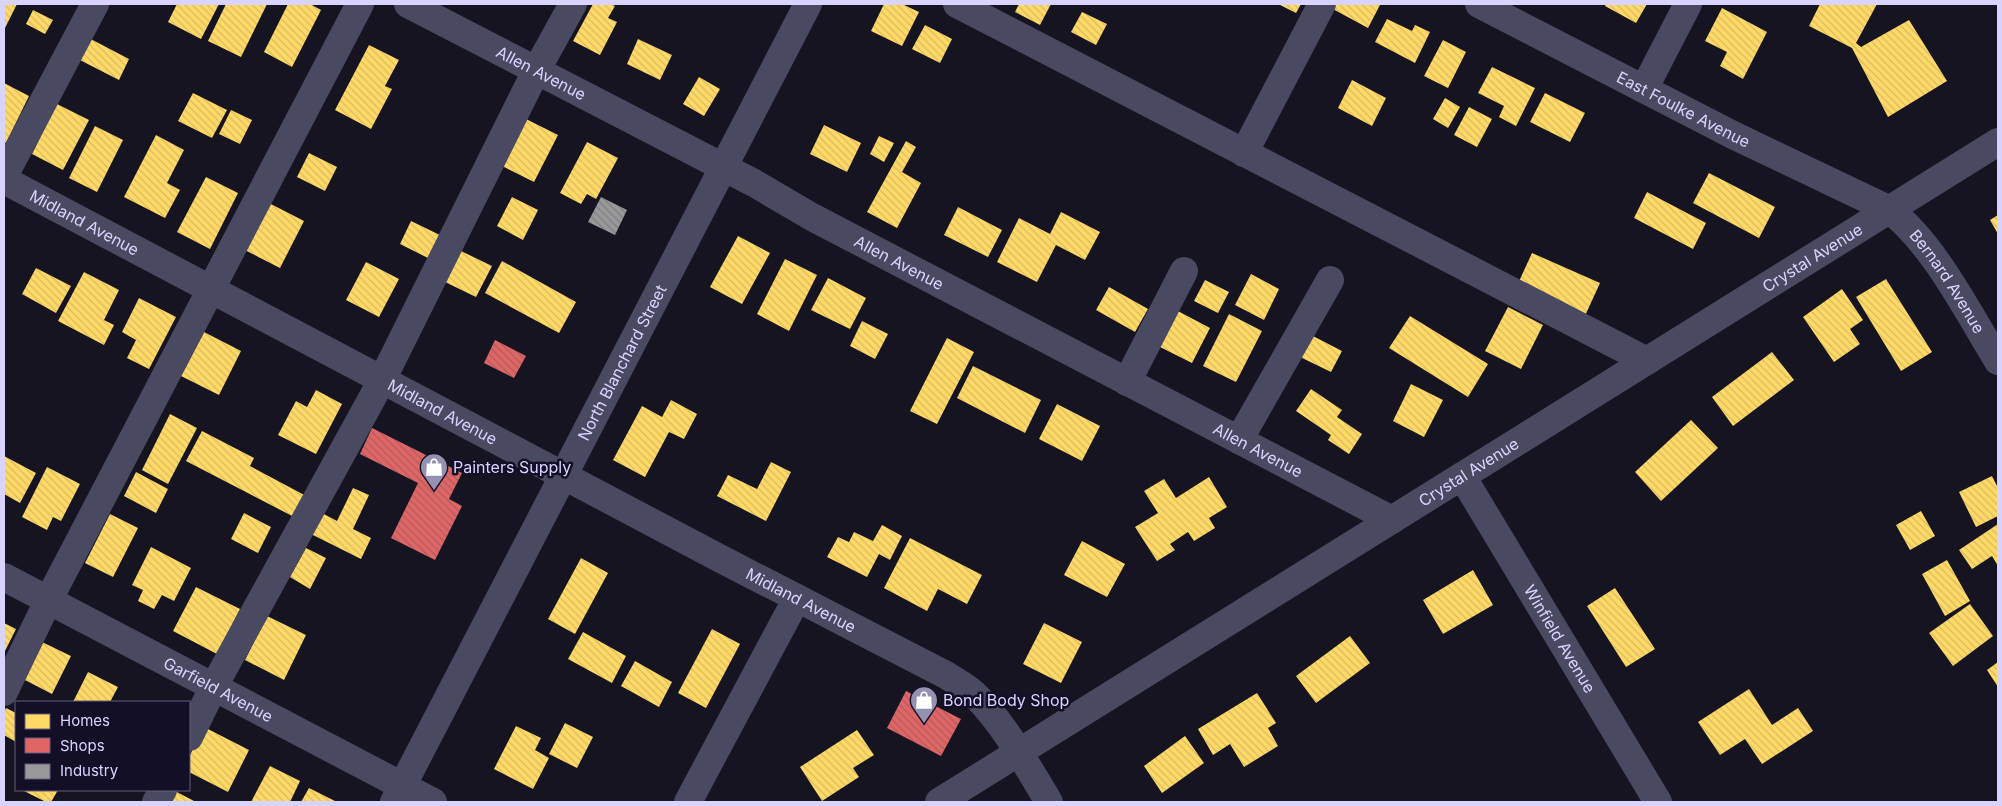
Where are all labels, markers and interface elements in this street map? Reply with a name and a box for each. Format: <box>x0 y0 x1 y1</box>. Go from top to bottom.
street label: Allen Avenue <box>493 41 589 104</box>
street label: East Foulke Avenue <box>1614 67 1753 152</box>
street label: Midland Avenue <box>26 185 143 260</box>
street label: Crystal Avenue <box>1758 219 1866 296</box>
street label: Bernard Avenue <box>1905 225 1989 337</box>
street label: Allen Avenue <box>851 231 947 294</box>
street label: North Blanchard Street <box>573 281 671 444</box>
street label: Midland Avenue <box>384 375 501 449</box>
street label: Allen Avenue <box>1210 418 1306 482</box>
street label: Crystal Avenue <box>1415 433 1522 511</box>
shop icon: Painters Supply <box>419 452 449 491</box>
place label: Painters Supply <box>453 457 571 477</box>
street label: Midland Avenue <box>743 564 859 637</box>
street label: Winfield Avenue <box>1520 581 1600 697</box>
street label: Garfield Avenue <box>160 653 276 726</box>
shop icon: Bond Body Shop <box>909 685 939 724</box>
place label: Bond Body Shop <box>943 690 1069 710</box>
legend <box>15 701 190 791</box>
text: Homes <box>60 711 110 730</box>
text: Shops <box>60 736 105 755</box>
text: Industry <box>60 761 119 780</box>

